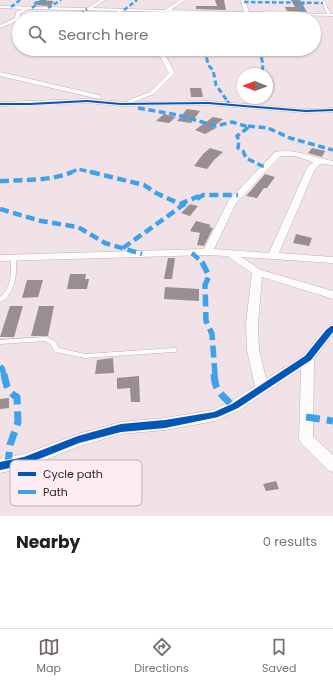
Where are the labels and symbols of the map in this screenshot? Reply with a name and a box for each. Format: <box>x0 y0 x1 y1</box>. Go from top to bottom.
north arrow <box>237 68 273 104</box>
legend <box>10 460 142 506</box>
text: Cycle path <box>43 466 103 482</box>
text: Path <box>43 484 68 500</box>

